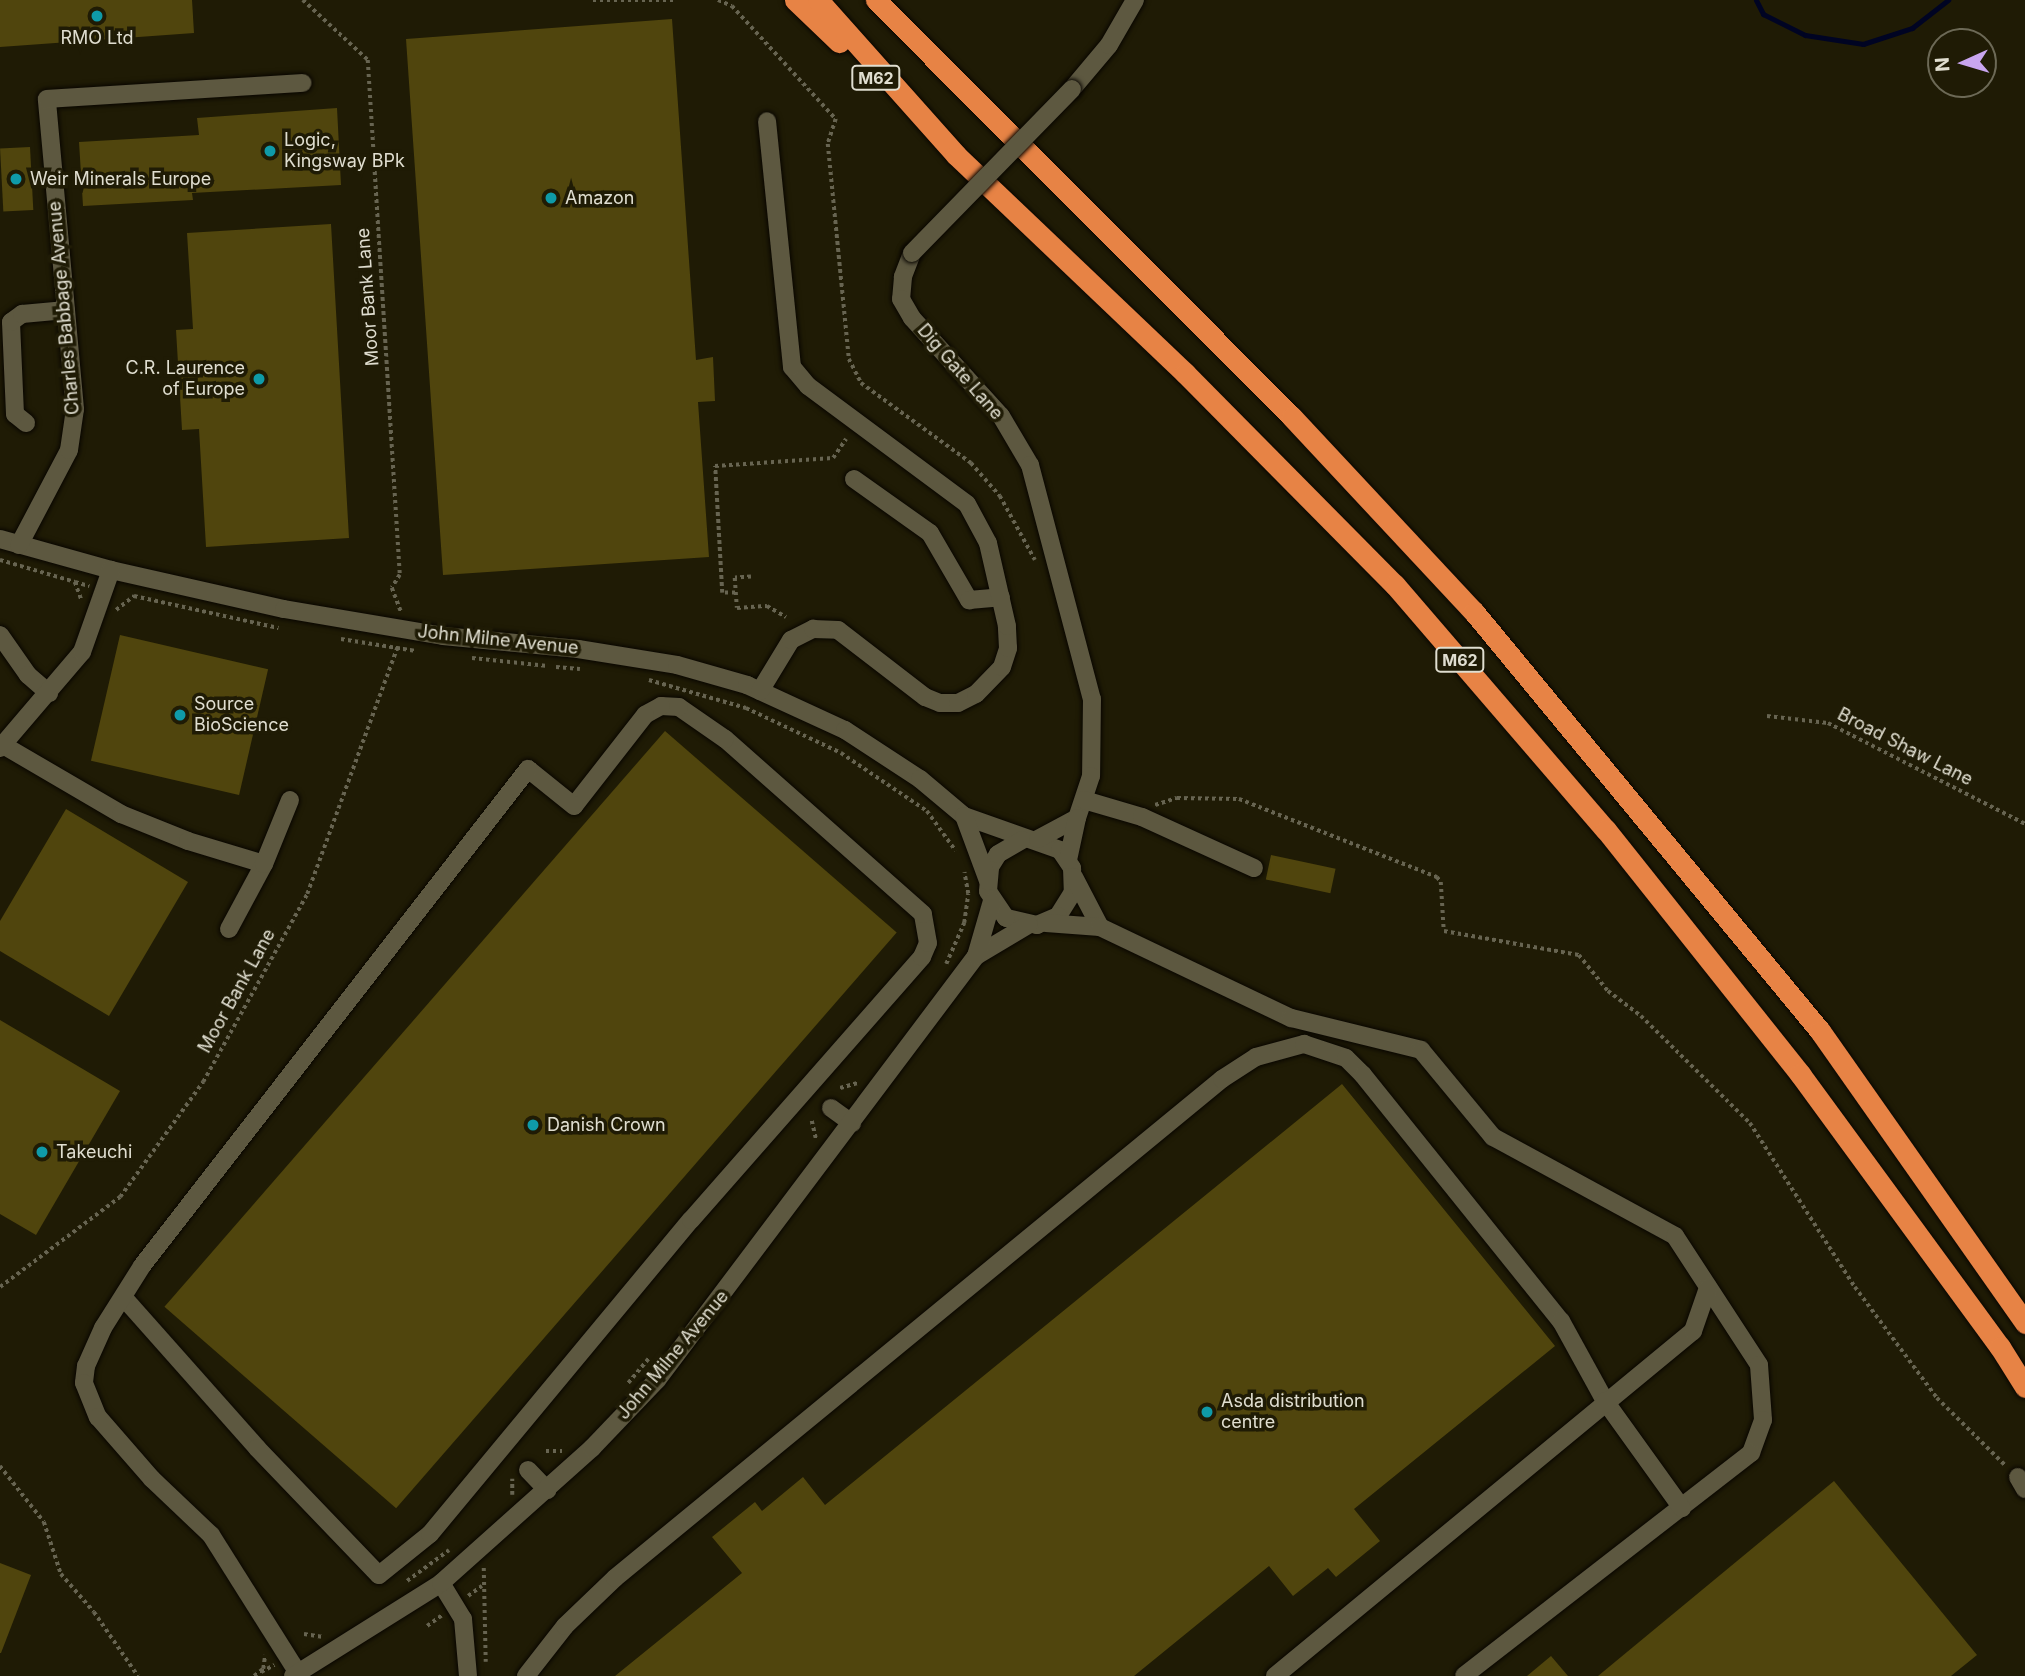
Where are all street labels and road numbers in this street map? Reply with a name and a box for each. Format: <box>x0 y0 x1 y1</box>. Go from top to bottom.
road number: M62 <box>850 66 902 90</box>
street label: Charles Babbage Avenue <box>44 200 84 416</box>
street label: Moor Bank Lane <box>352 227 384 367</box>
street label: Dig Gate Lane <box>913 320 1007 424</box>
street label: John Milne Avenue <box>416 621 580 659</box>
road number: M62 <box>1434 648 1486 673</box>
street label: Broad Shaw Lane <box>1834 704 1976 790</box>
street label: Moor Bank Lane <box>194 925 280 1057</box>
street label: John Milne Avenue <box>613 1286 733 1424</box>

